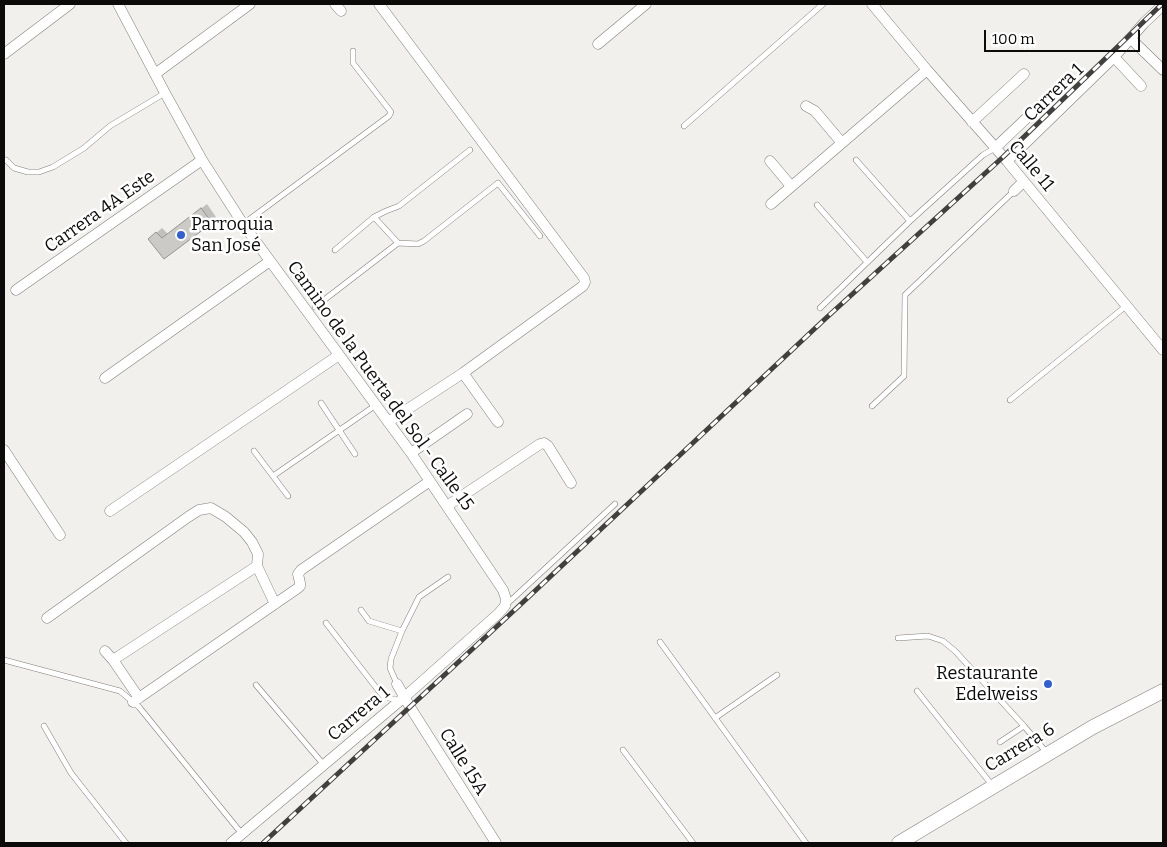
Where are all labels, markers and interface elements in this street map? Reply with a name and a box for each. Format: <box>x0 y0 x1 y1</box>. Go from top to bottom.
scale bar <box>987 20 1143 52</box>
text: 100 m <box>992 30 1035 48</box>
street label: Carrera 1 <box>1020 59 1088 127</box>
street label: Calle 11 <box>1004 136 1058 196</box>
street label: Carrera 4A Este <box>41 166 159 258</box>
place label: Parroquia San José <box>191 214 273 256</box>
marker: Parroquia San José <box>175 229 187 241</box>
street label: Camino de la Puerta del Sol - Calle 15 <box>282 257 478 515</box>
place label: Restaurante Edelweiss <box>936 663 1038 706</box>
marker: Restaurante Edelweiss <box>1042 678 1054 690</box>
street label: Carrera 1 <box>324 682 394 746</box>
street label: Carrera 6 <box>981 719 1059 777</box>
street label: Calle 15A <box>434 725 492 799</box>

